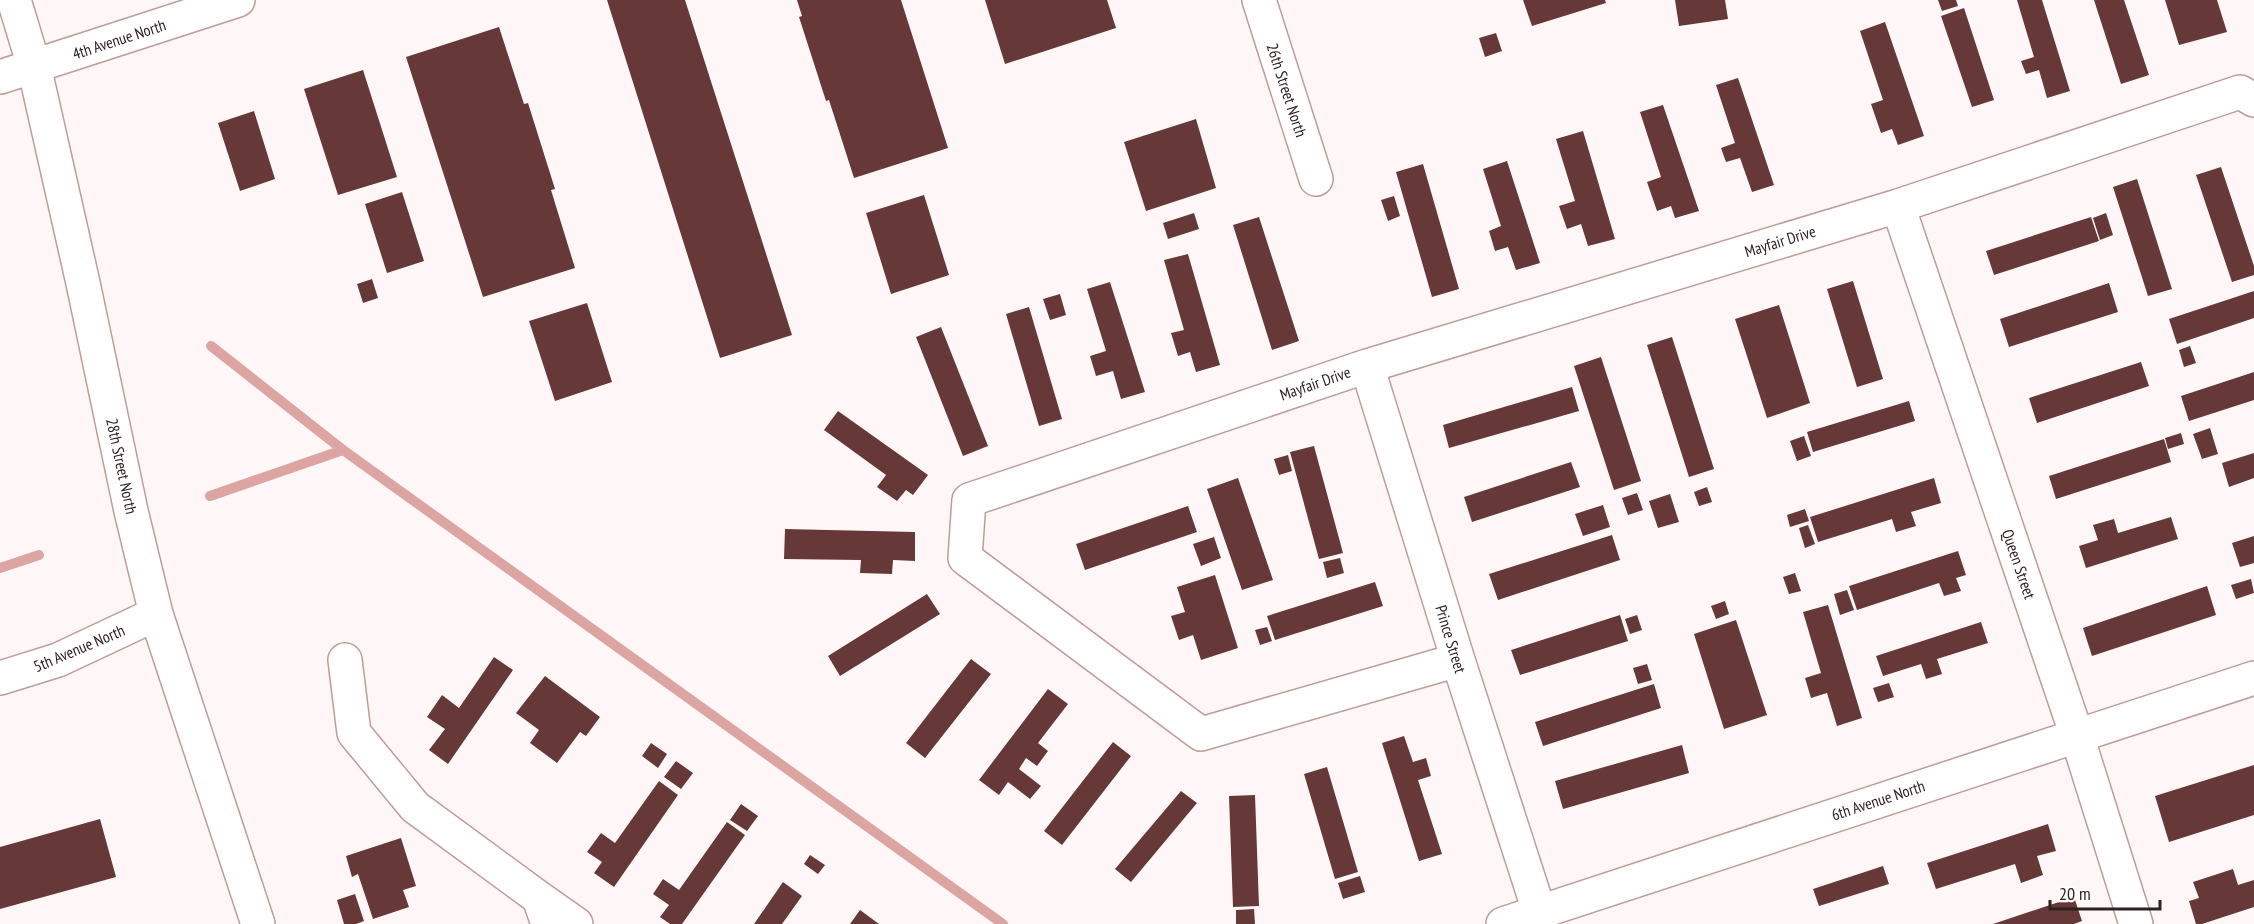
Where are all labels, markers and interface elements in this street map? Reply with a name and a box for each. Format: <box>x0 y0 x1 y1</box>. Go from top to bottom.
street label: 4th Avenue North <box>70 14 168 64</box>
street label: 26th Street North <box>1262 41 1312 139</box>
street label: Mayfair Drive <box>1742 221 1818 261</box>
street label: Mayfair Drive <box>1277 362 1353 404</box>
street label: 28th Street North <box>102 416 142 516</box>
street label: Queen Street <box>1998 527 2040 602</box>
street label: Prince Street <box>1431 603 1471 676</box>
street label: 5th Avenue North <box>30 620 128 676</box>
street label: 6th Avenue North <box>1829 775 1927 825</box>
scale bar <box>2050 873 2160 911</box>
text: 20 m <box>2059 882 2091 905</box>

